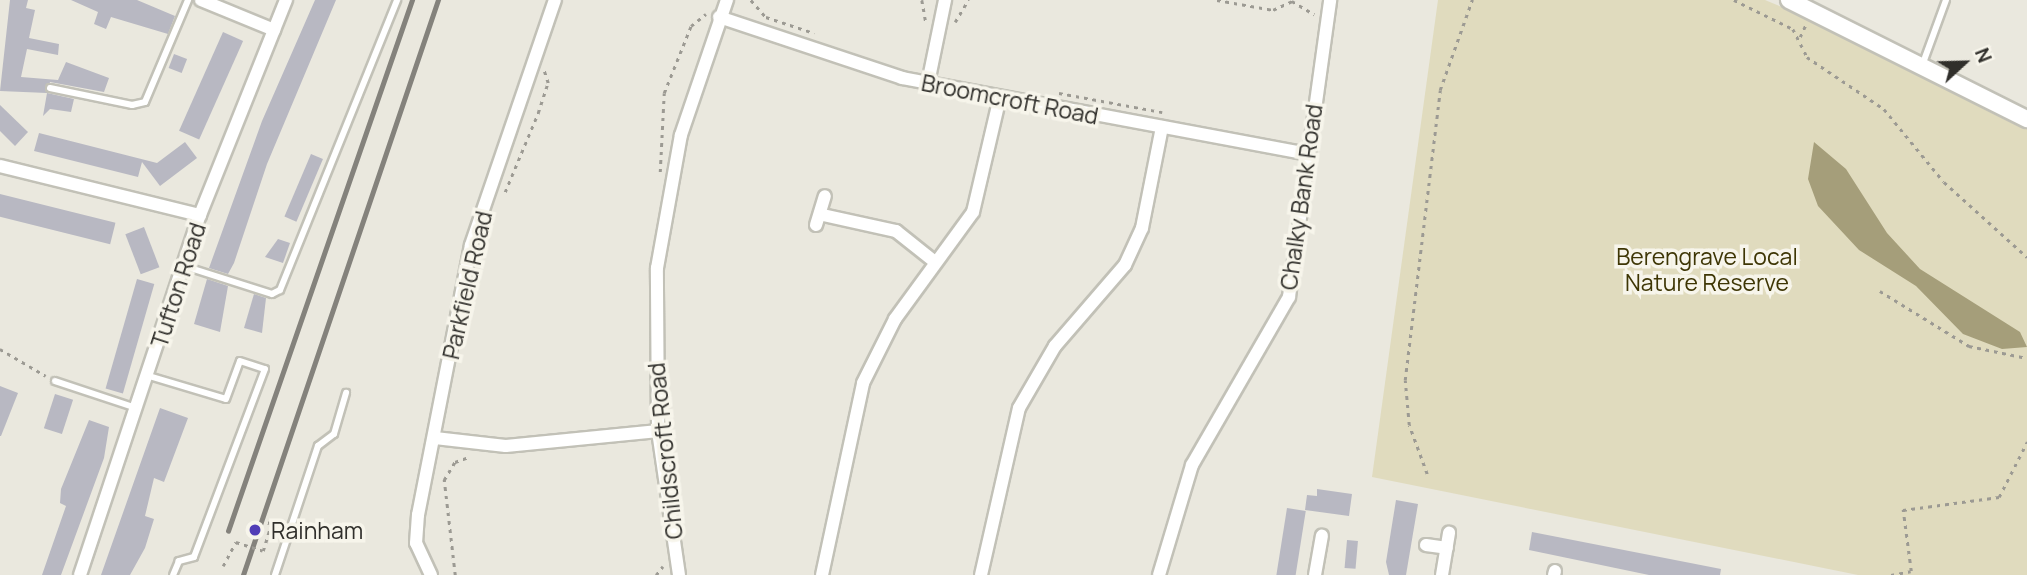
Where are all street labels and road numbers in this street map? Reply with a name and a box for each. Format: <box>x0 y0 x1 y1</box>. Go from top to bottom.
street label: Broomcroft Road <box>919 68 1101 130</box>
street label: Chalky Bank Road <box>1274 102 1328 292</box>
street label: Parkfield Road <box>437 208 497 362</box>
street label: Tufton Road <box>145 219 211 351</box>
street label: Childscroft Road <box>642 361 688 541</box>

